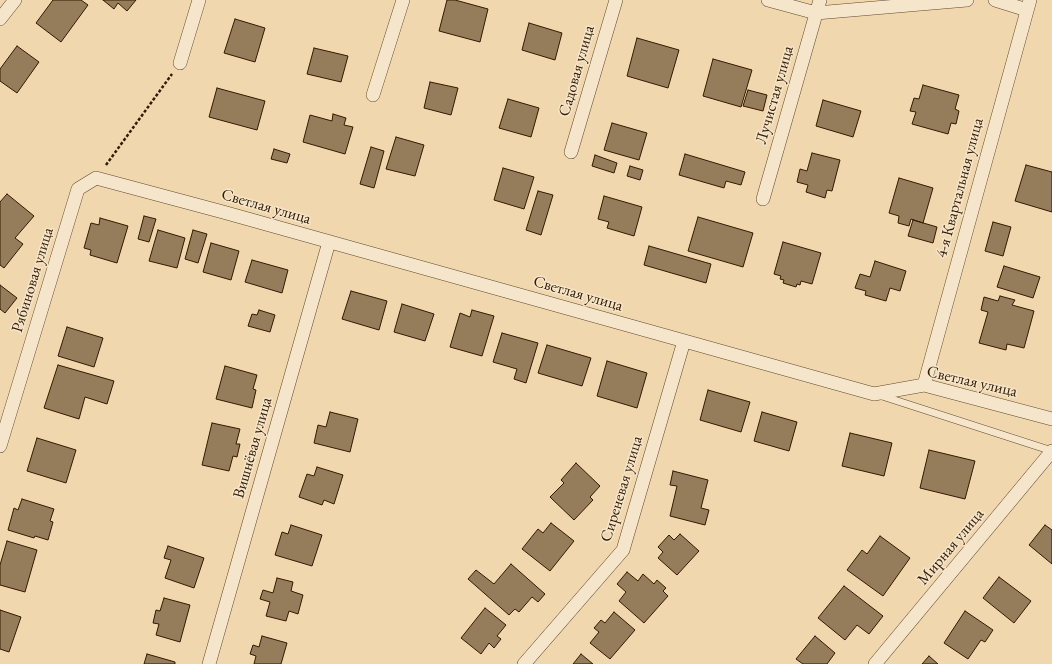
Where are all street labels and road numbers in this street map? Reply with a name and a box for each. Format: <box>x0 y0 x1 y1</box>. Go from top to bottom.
street label: Садовая улица <box>555 23 599 119</box>
street label: Лучистая улица <box>752 44 798 146</box>
street label: 4-я Квартальная улица <box>932 116 988 260</box>
street label: Светлая улица <box>219 185 313 229</box>
street label: Рябиновая улица <box>8 225 58 335</box>
street label: Светлая улица <box>531 272 625 316</box>
street label: Светлая улица <box>925 362 1019 402</box>
street label: Вишнёвая улица <box>229 395 277 501</box>
street label: Сиреневая улица <box>597 434 647 544</box>
street label: Мирная улица <box>914 505 988 589</box>

